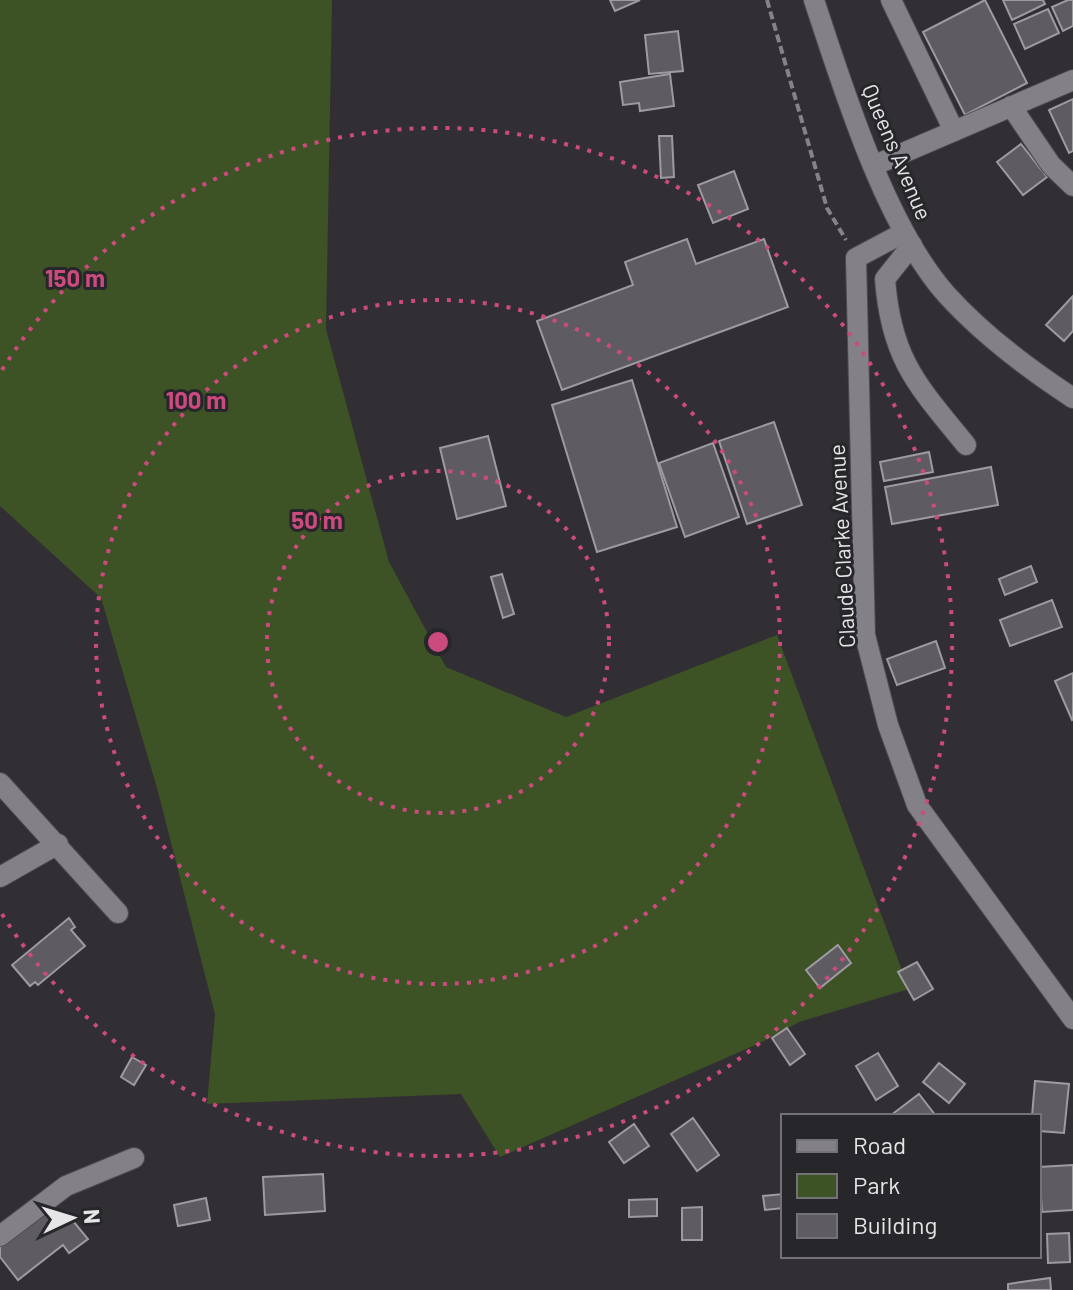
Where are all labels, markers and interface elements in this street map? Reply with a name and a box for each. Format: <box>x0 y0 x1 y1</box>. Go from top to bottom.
street label: Queens Avenue <box>858 80 938 223</box>
text: 150 m <box>45 263 105 292</box>
text: 100 m <box>166 385 226 414</box>
street label: Claude Clarke Avenue <box>823 444 859 649</box>
text: 50 m <box>291 505 343 534</box>
centre of rings <box>424 628 452 656</box>
legend <box>781 1114 1041 1258</box>
text: Road <box>853 1130 906 1159</box>
text: Park <box>853 1170 900 1199</box>
north arrow <box>32 1178 112 1258</box>
text: N <box>79 1208 106 1225</box>
text: Building <box>853 1210 937 1239</box>

